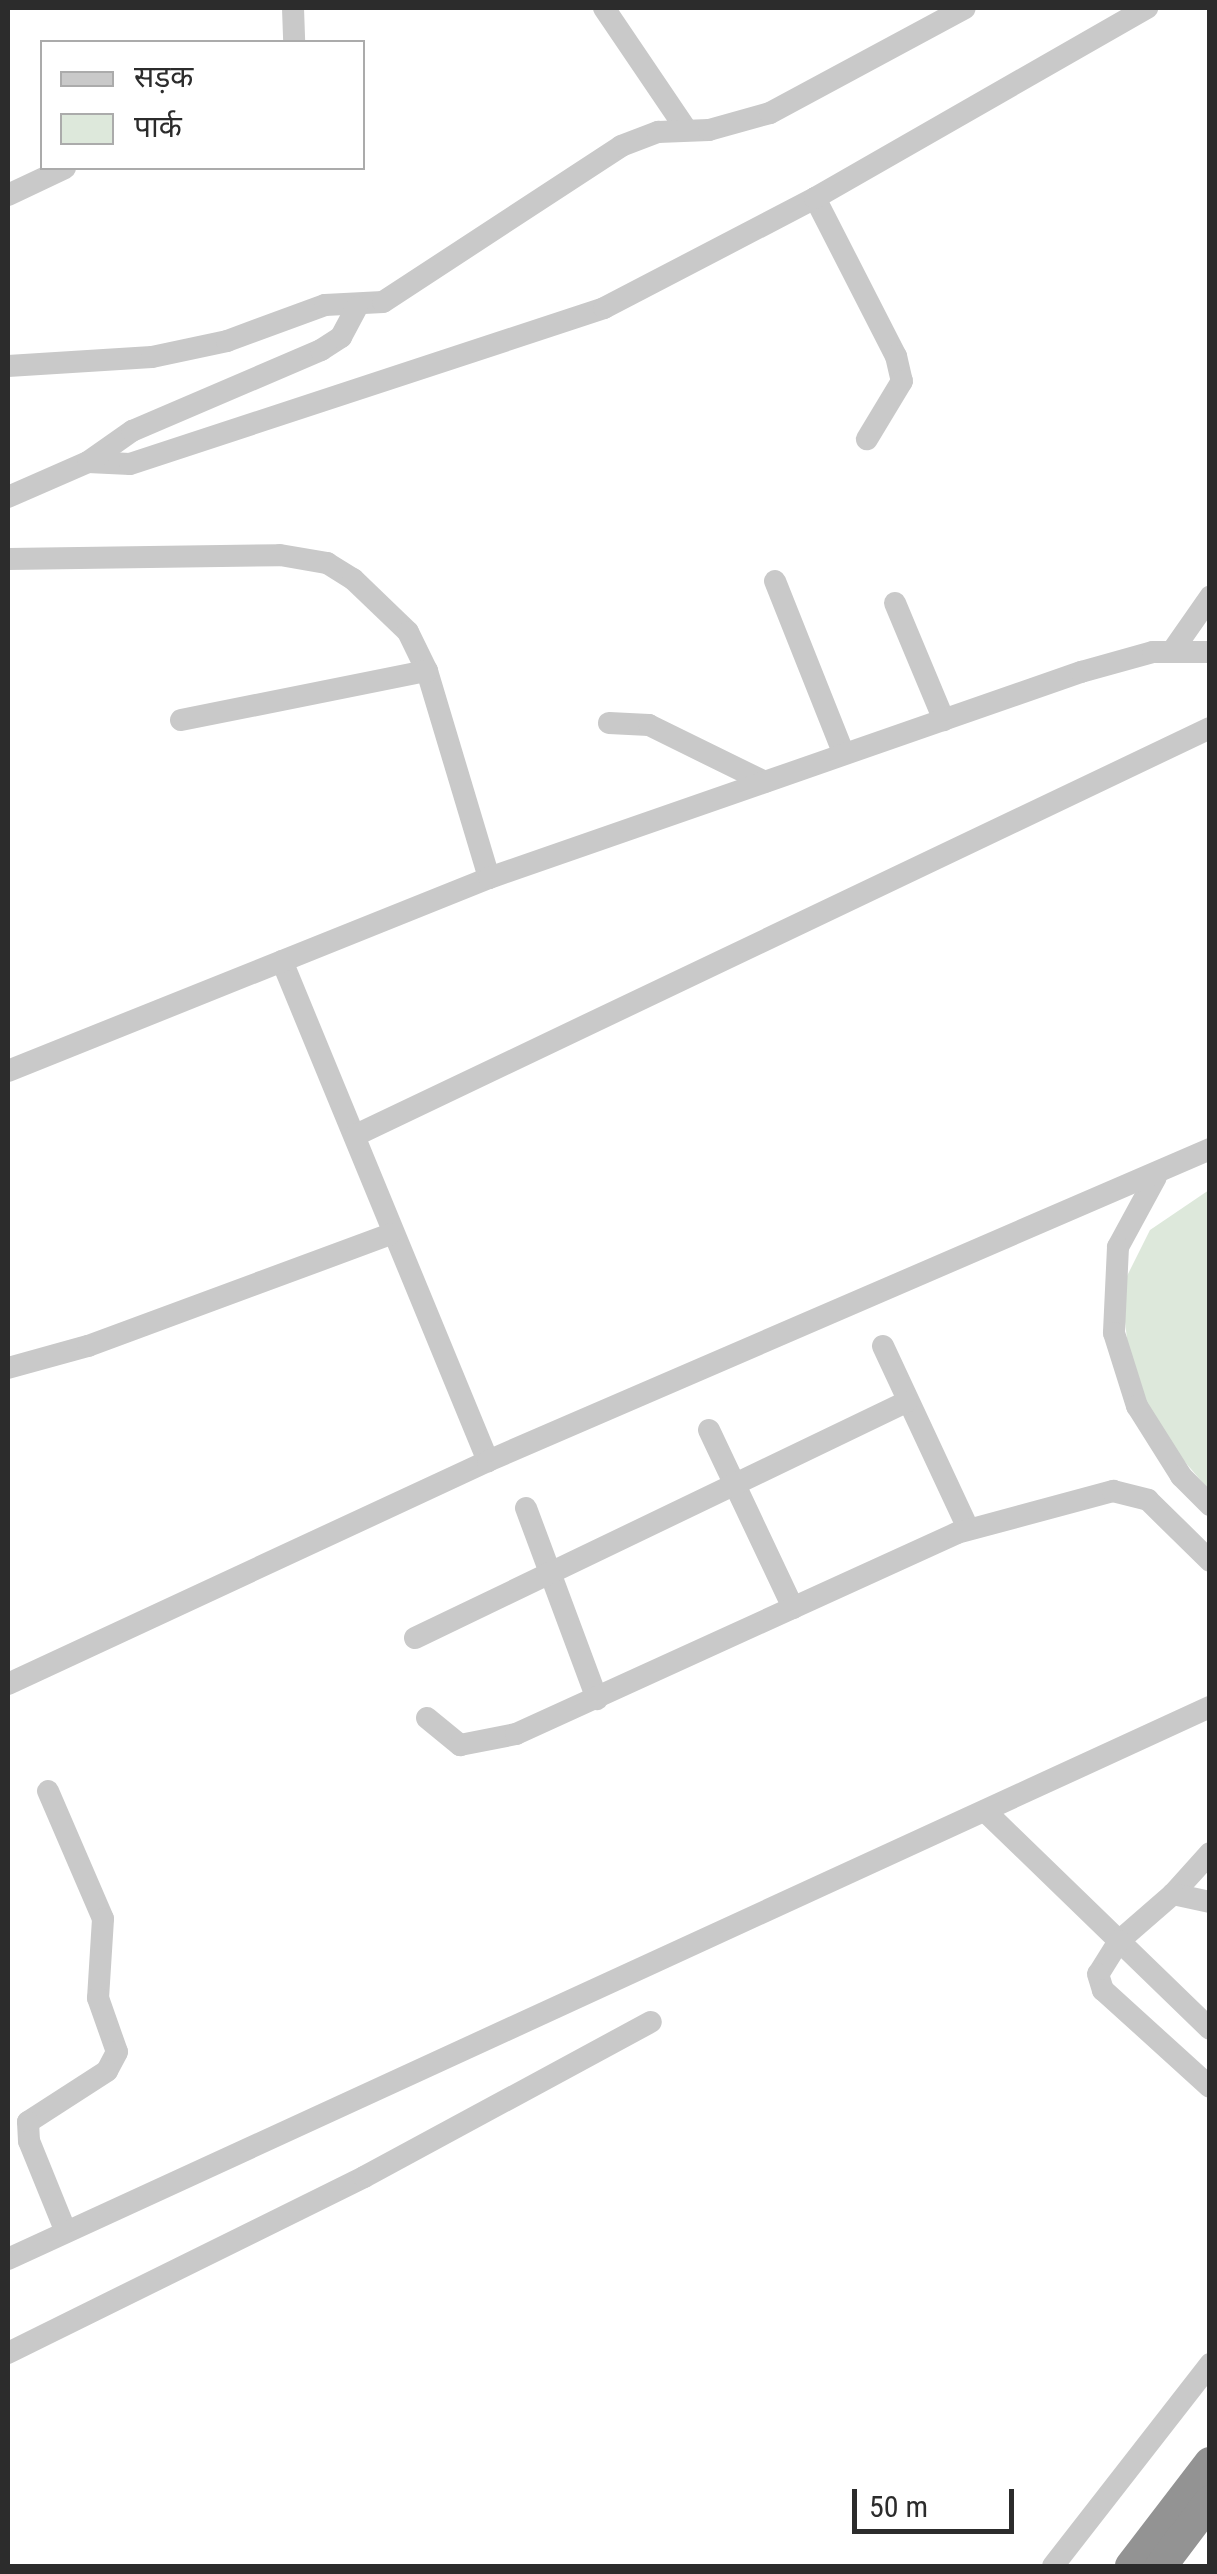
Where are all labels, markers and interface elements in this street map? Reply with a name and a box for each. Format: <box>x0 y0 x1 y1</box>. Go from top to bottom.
legend <box>40 40 365 170</box>
text: सड़क <box>134 59 193 94</box>
text: पार्क <box>134 109 182 144</box>
scale bar <box>857 2469 1020 2531</box>
text: 50 m <box>869 2489 928 2524</box>

